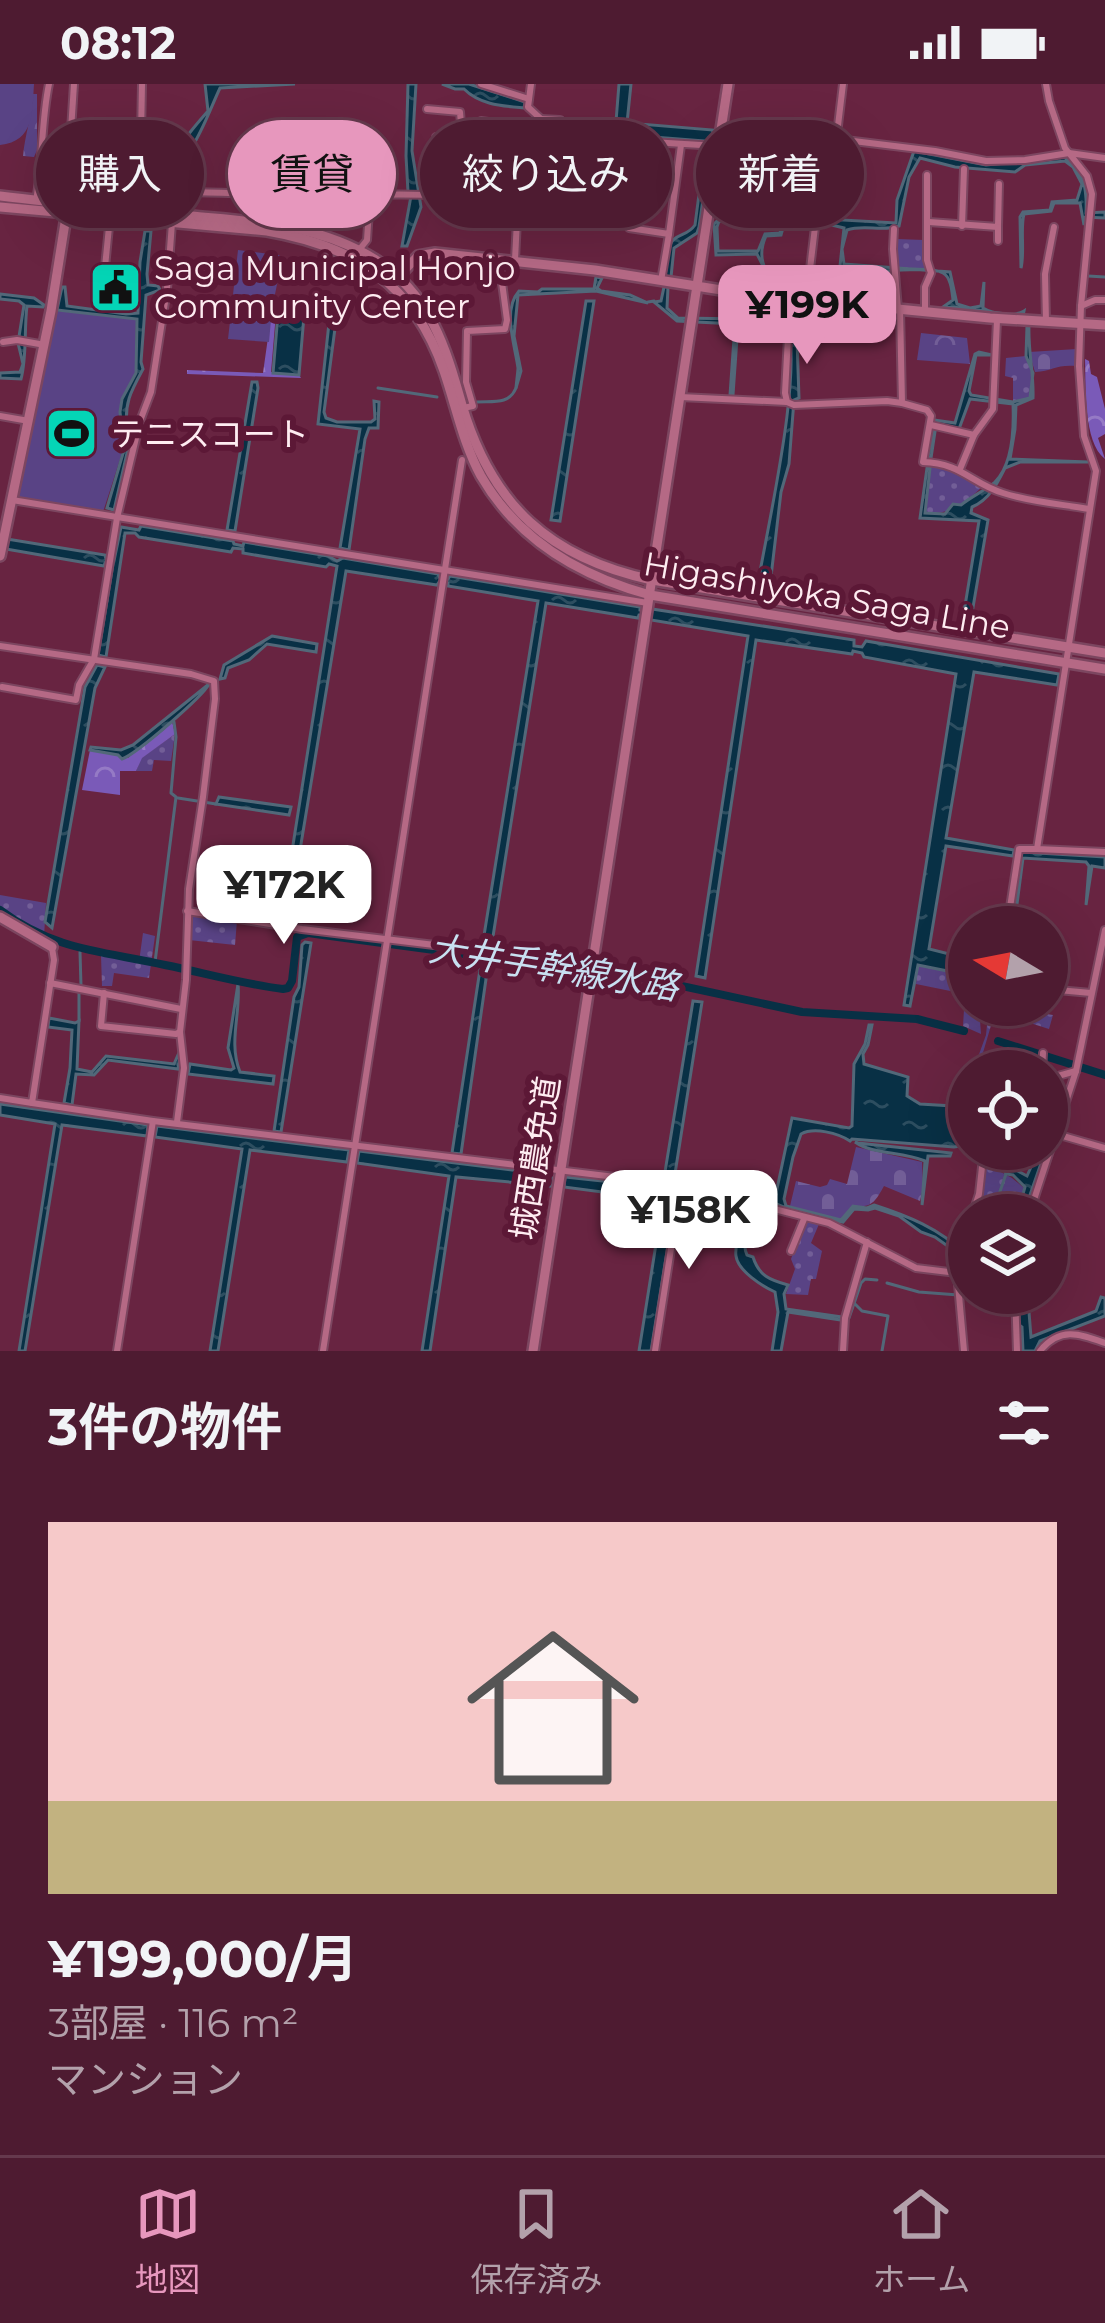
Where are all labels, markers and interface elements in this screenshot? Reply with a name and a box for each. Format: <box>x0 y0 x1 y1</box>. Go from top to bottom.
text: 08:12 <box>60 15 176 70</box>
chip: 購入 <box>36 120 204 228</box>
chip: 賃貸 <box>228 120 396 228</box>
chip: 絞り込み <box>420 120 672 228</box>
chip: 新着 <box>696 120 864 228</box>
place label: Saga Municipal Honjo Community Center <box>154 248 515 326</box>
public building icon: Saga Municipal Honjo Community Center <box>87 259 143 315</box>
pin: ¥199K <box>723 265 891 367</box>
text: ¥199K <box>745 280 869 328</box>
sports icon: テニスコート <box>44 406 100 462</box>
place label: テニスコート <box>111 414 309 454</box>
street label: Higashiyoka Saga Line <box>641 543 1013 647</box>
pin: ¥172K <box>200 845 368 947</box>
text: ¥172K <box>223 860 345 908</box>
north arrow <box>948 906 1068 1026</box>
map controls <box>948 906 1068 1314</box>
water label: 大井手幹線水路 <box>426 926 685 1009</box>
button: locate <box>948 1050 1068 1170</box>
street label: 城西農免道 <box>502 1073 568 1243</box>
pin: ¥158K <box>605 1170 773 1272</box>
text: ¥158K <box>628 1185 750 1233</box>
button: layers <box>948 1194 1068 1314</box>
icon: filters <box>991 1390 1057 1456</box>
text: 3件の物件 <box>48 1396 282 1458</box>
icon: home <box>445 1600 661 1816</box>
text: ¥199,000/月 <box>48 1928 358 1990</box>
text: 3部屋 · 116 m² <box>48 1999 299 2047</box>
text: マンション <box>48 2055 243 2103</box>
tab: 地図 <box>135 2181 201 2301</box>
tab: 保存済み <box>470 2181 602 2301</box>
tab: ホーム <box>872 2181 970 2301</box>

